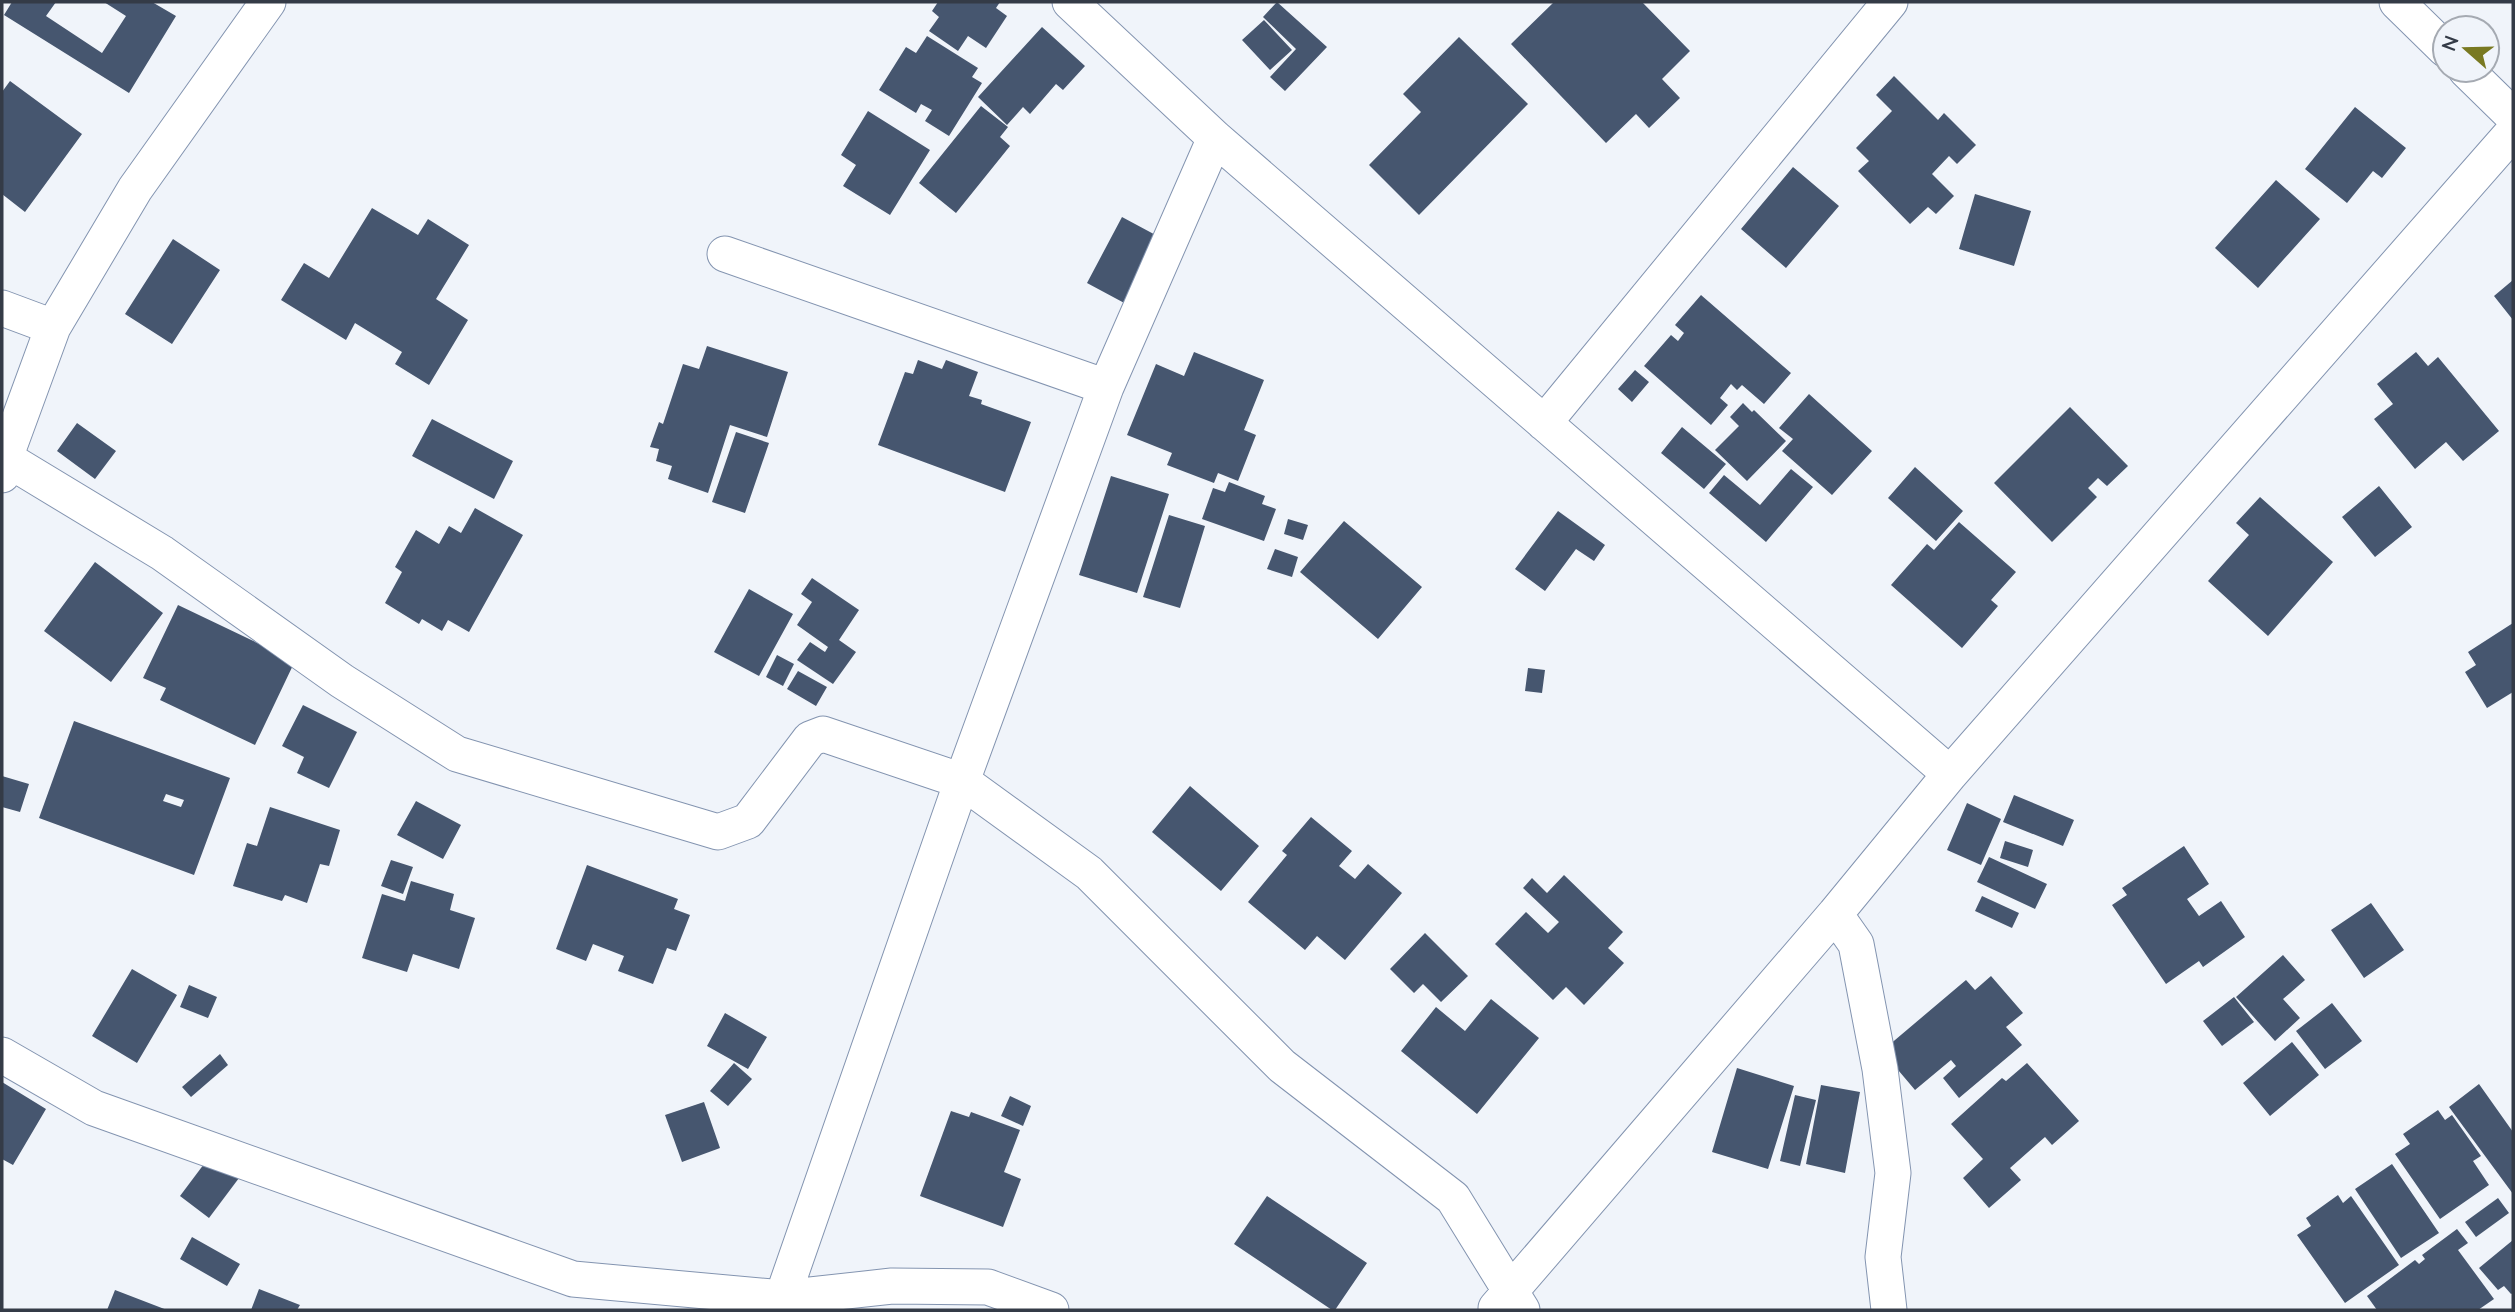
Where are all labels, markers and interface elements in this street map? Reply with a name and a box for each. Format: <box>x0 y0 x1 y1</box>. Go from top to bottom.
north arrow <box>2431 14 2501 84</box>
text: N <box>2436 32 2463 54</box>

